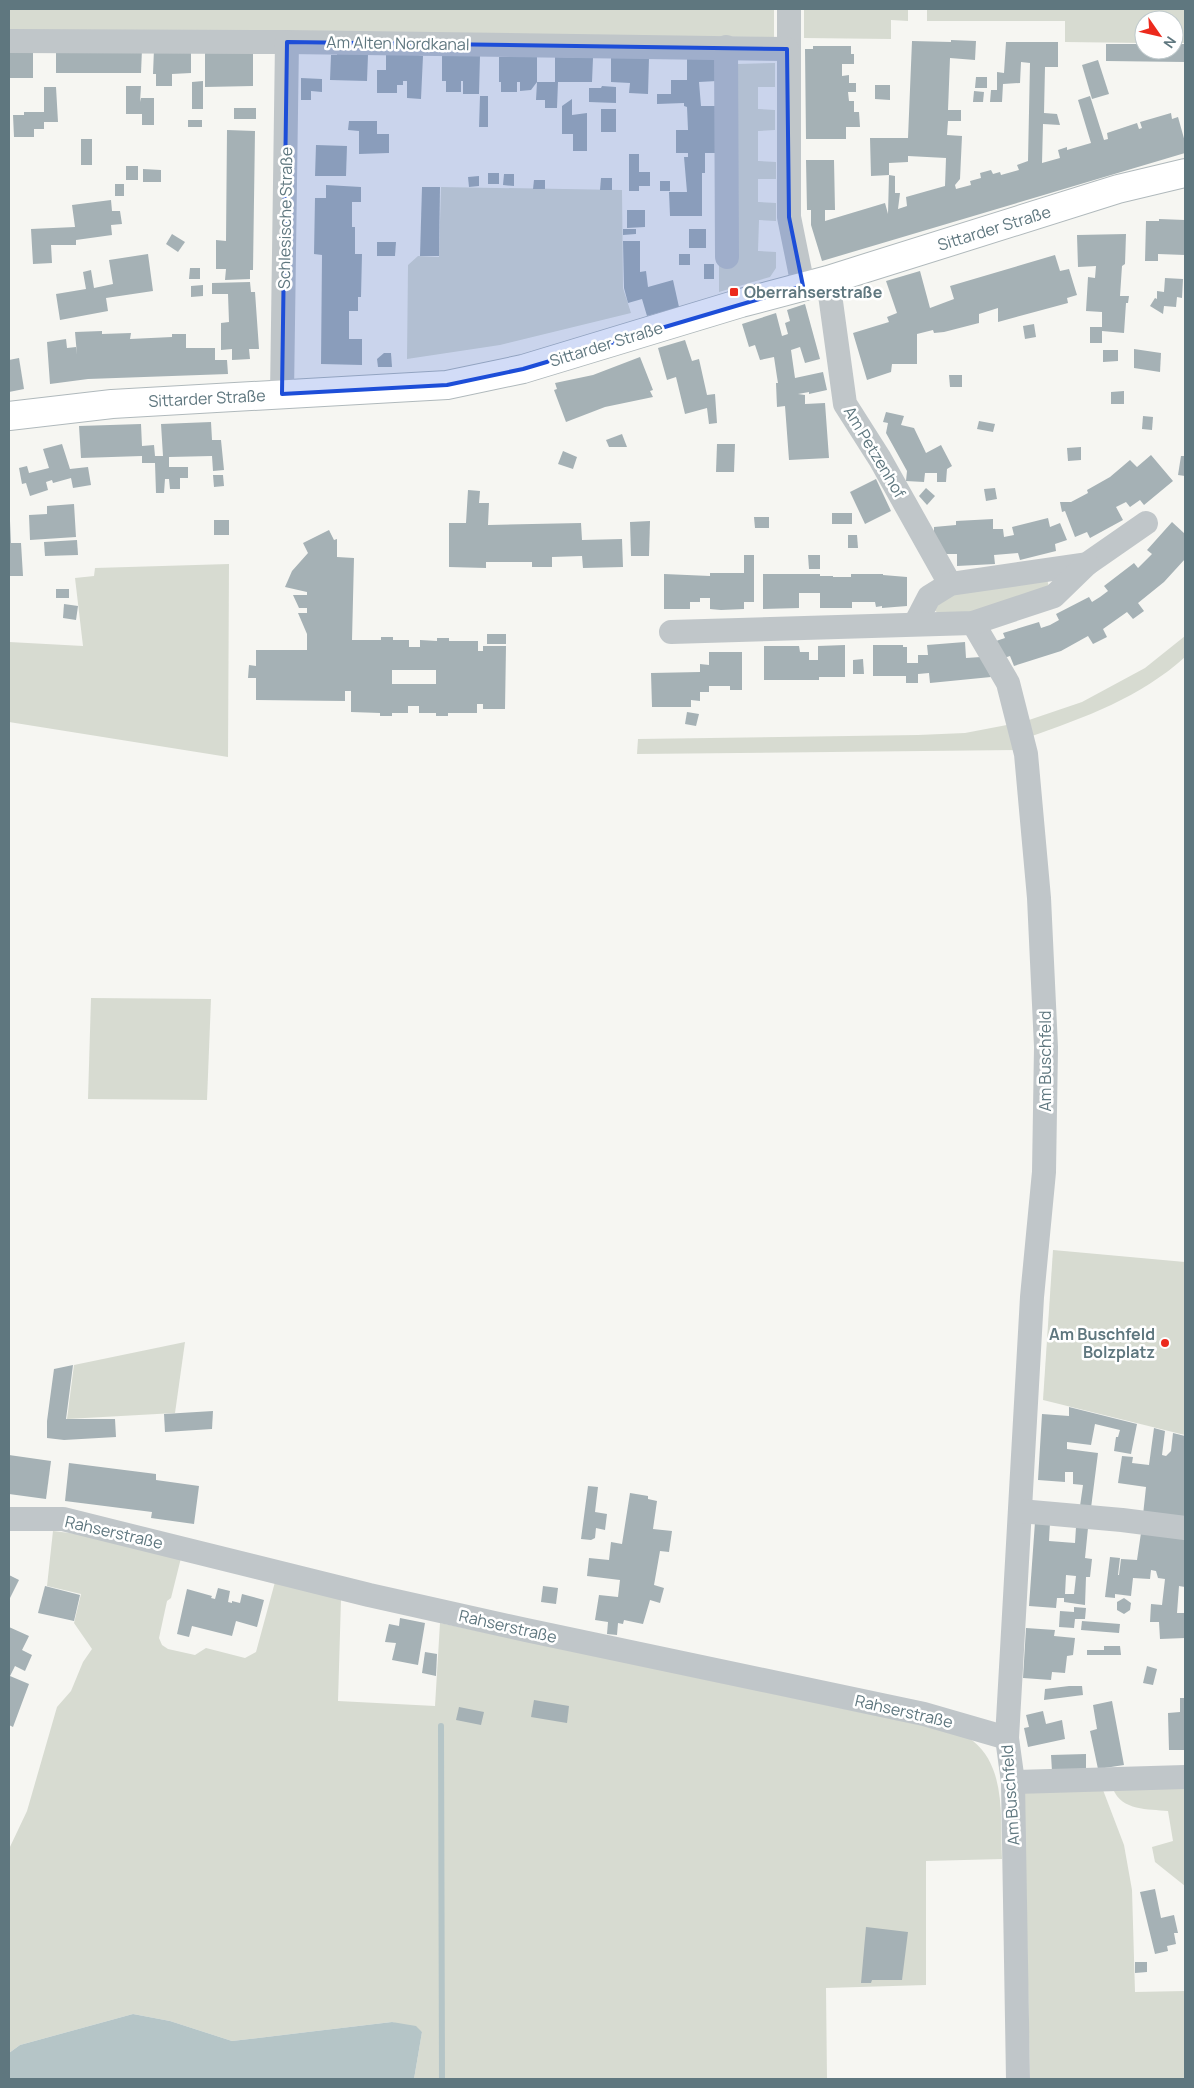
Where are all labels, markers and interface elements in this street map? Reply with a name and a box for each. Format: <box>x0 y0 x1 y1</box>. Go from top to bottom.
north arrow <box>1134 10 1184 60</box>
street label: Am Alten Nordkanal <box>326 31 470 55</box>
text: N <box>1160 33 1181 52</box>
street label: Schlesische Straße <box>273 147 297 289</box>
street label: Sittarder Straße <box>935 200 1053 256</box>
place label: Oberrahserstraße <box>744 281 883 303</box>
marker: Oberrahserstraße <box>728 286 740 298</box>
street label: Sittarder Straße <box>547 316 665 372</box>
street label: Sittarder Straße <box>148 384 266 412</box>
street label: Am Petzenhof <box>839 402 911 502</box>
street label: Am Buschfeld <box>1034 1011 1056 1111</box>
place label: Am Buschfeld Bolzplatz <box>1049 1323 1155 1363</box>
marker: Am Buschfeld Bolzplatz <box>1159 1337 1171 1349</box>
street label: Rahserstraße <box>63 1510 165 1554</box>
street label: Rahserstraße <box>457 1604 559 1648</box>
street label: Rahserstraße <box>853 1689 955 1733</box>
street label: Am Buschfeld <box>996 1744 1024 1846</box>

